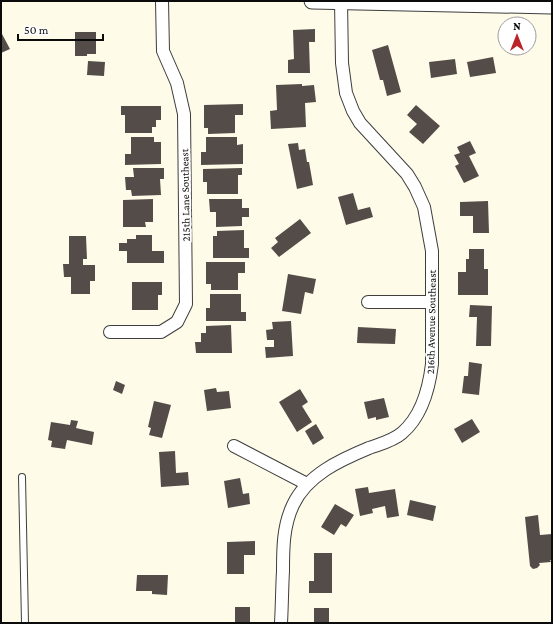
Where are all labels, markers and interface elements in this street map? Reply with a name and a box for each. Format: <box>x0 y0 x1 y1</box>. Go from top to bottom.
scale bar <box>18 16 103 42</box>
north arrow <box>497 16 537 56</box>
text: N <box>513 20 521 32</box>
text: 50 m <box>24 23 49 37</box>
street label: 215th Lane Southeast <box>178 148 192 242</box>
street label: 216th Avenue Southeast <box>424 269 438 374</box>

